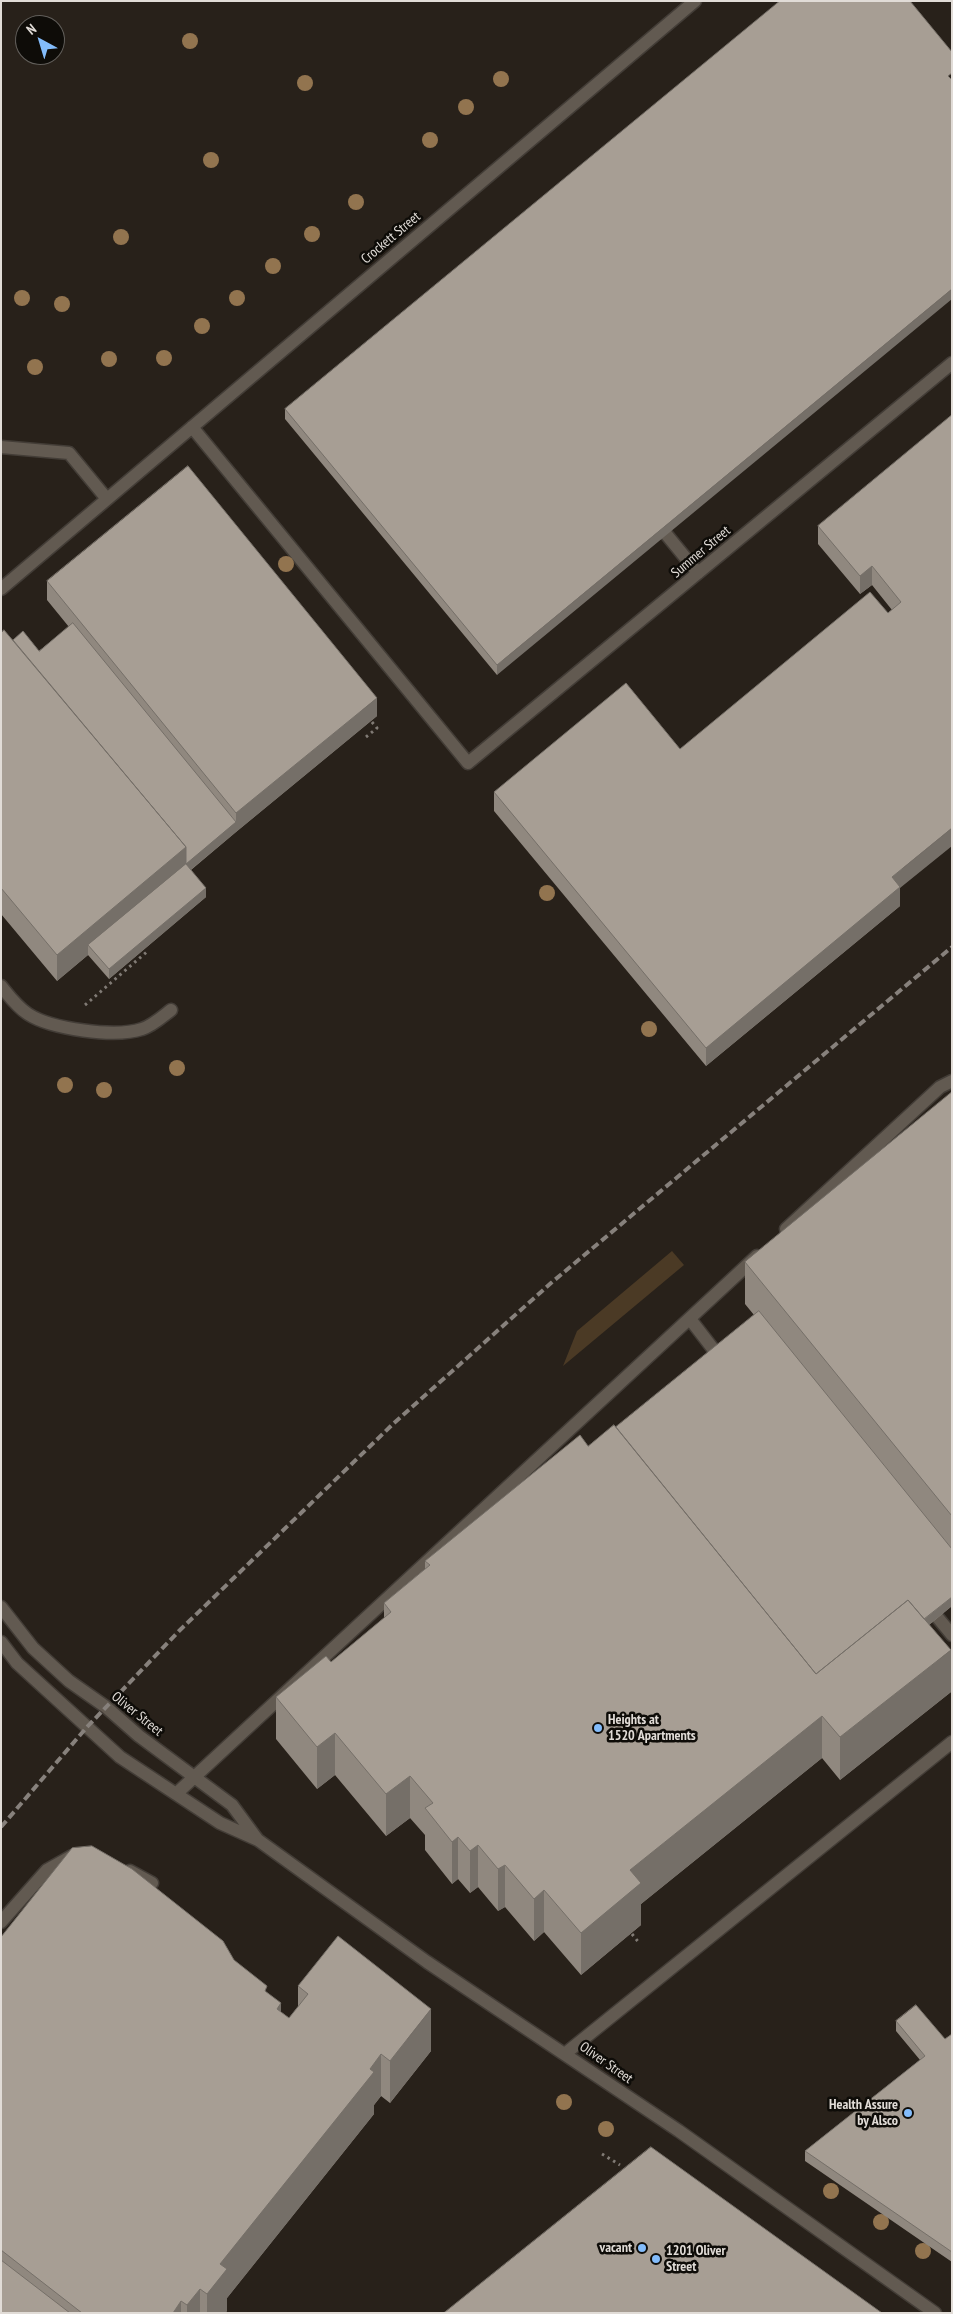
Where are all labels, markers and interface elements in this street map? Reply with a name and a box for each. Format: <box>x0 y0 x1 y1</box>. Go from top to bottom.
north arrow <box>15 15 65 65</box>
text: N <box>23 20 40 38</box>
street label: Crockett Street <box>358 208 424 268</box>
street label: Summer Street <box>668 522 734 582</box>
street label: Oliver Street <box>108 1688 166 1740</box>
place label: Heights at 1520 Apartments <box>608 1712 696 1744</box>
marker: Heights at 1520 Apartments <box>592 1722 604 1734</box>
street label: Oliver Street <box>576 2039 636 2087</box>
place label: Health Assure by Alsco <box>829 2097 898 2130</box>
marker: Health Assure by Alsco <box>902 2107 914 2119</box>
place label: vacant <box>600 2240 632 2256</box>
marker: vacant <box>636 2242 648 2254</box>
place label: 1201 Oliver Street <box>666 2243 726 2276</box>
marker: 1201 Oliver Street <box>650 2253 662 2265</box>

